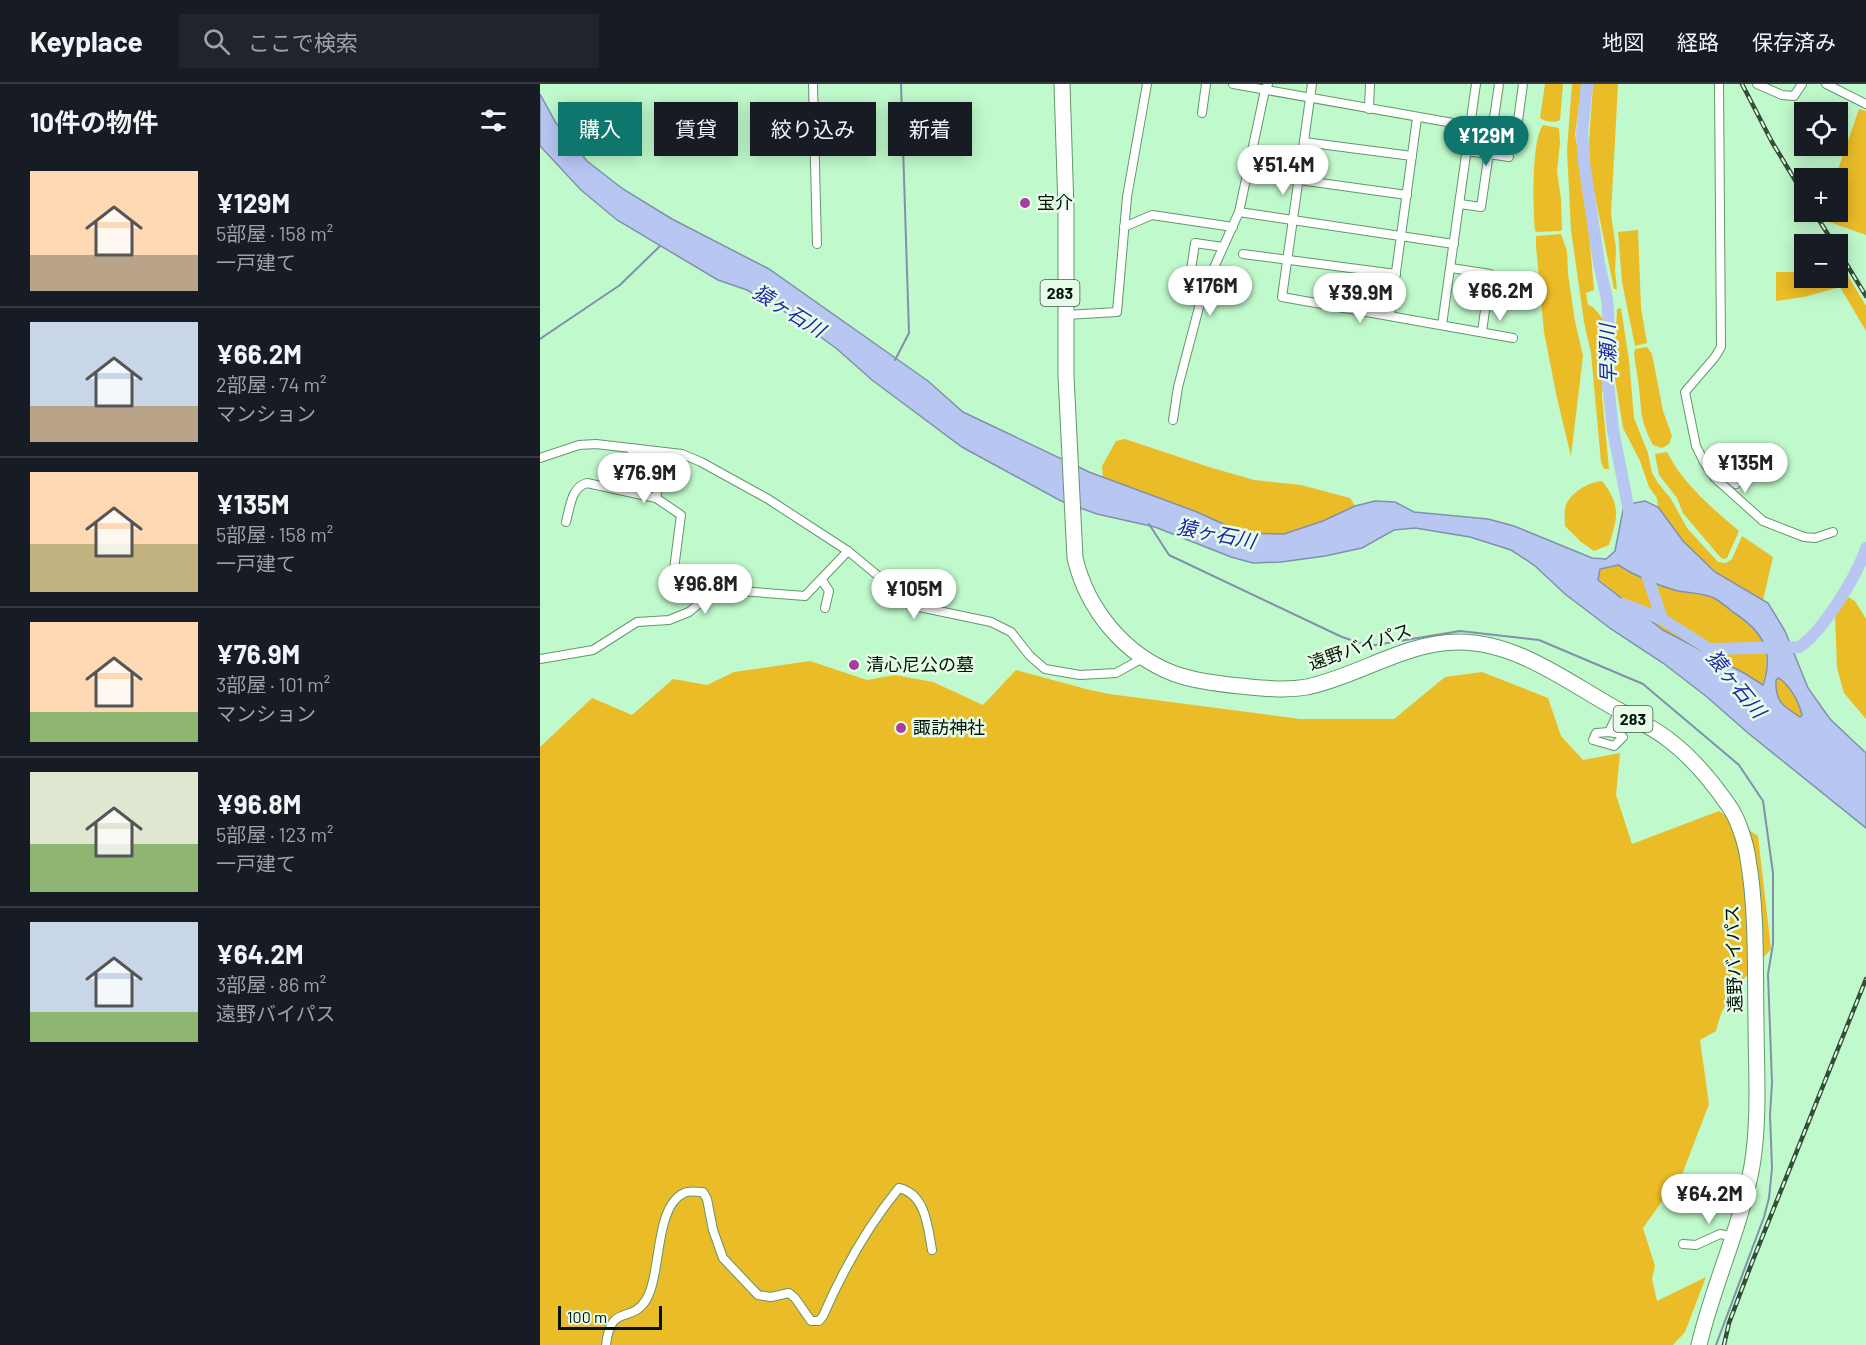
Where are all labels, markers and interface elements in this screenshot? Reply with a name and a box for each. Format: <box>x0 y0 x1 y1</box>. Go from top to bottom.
search box <box>179 14 599 68</box>
text: Keyplace <box>30 24 143 58</box>
icon: search <box>200 25 233 58</box>
text: ここで検索 <box>248 29 358 55</box>
text: 地図 <box>1602 29 1644 54</box>
text: 経路 <box>1677 29 1719 54</box>
text: 保存済み <box>1752 29 1836 54</box>
chip: 購入 <box>558 102 642 156</box>
chip: 賃貸 <box>654 102 738 156</box>
chip: 絞り込み <box>750 102 876 156</box>
chip: 新着 <box>888 102 972 156</box>
map controls <box>1794 102 1848 288</box>
button: locate <box>1794 102 1848 156</box>
icon: filters <box>477 104 510 137</box>
text: 10件の物件 <box>30 106 158 137</box>
pin: ¥129M <box>1444 116 1528 167</box>
text: ¥129M <box>1458 123 1514 147</box>
pin: ¥51.4M <box>1234 145 1332 196</box>
text: ¥51.4M <box>1251 152 1315 176</box>
button: + <box>1794 168 1848 222</box>
text: ¥129M <box>216 187 290 218</box>
place label: 宝介 <box>1037 191 1073 213</box>
icon: home <box>78 195 150 267</box>
marker: 宝介 <box>1018 196 1032 210</box>
text: 5部屋 · 158 m² <box>216 221 333 245</box>
button: − <box>1794 234 1848 288</box>
text: 一戸建て <box>216 250 296 274</box>
pin: ¥176M <box>1168 266 1252 317</box>
pin: ¥66.2M <box>1451 271 1549 322</box>
text: ¥176M <box>1182 273 1238 297</box>
pin: ¥39.9M <box>1311 273 1409 324</box>
text: ¥66.2M <box>1467 278 1533 302</box>
water label: 猿ヶ石川 <box>749 279 832 343</box>
road number: 283 <box>1040 280 1080 306</box>
text: ¥39.9M <box>1327 280 1393 304</box>
water label: 早瀬川 <box>1594 322 1620 384</box>
text: ¥66.2M <box>216 338 302 369</box>
icon: home <box>78 346 150 418</box>
text: 2部屋 · 74 m² <box>216 372 326 396</box>
text: マンション <box>216 401 316 425</box>
pin: ¥135M <box>1703 443 1787 494</box>
text: ¥135M <box>1717 450 1773 474</box>
pin: ¥76.9M <box>595 453 693 504</box>
text: ¥76.9M <box>612 460 676 484</box>
text: ¥135M <box>216 488 290 519</box>
icon: home <box>78 496 150 568</box>
water label: 猿ヶ石川 <box>1175 514 1260 553</box>
text: 5部屋 · 158 m² <box>216 522 333 546</box>
text: 一戸建て <box>216 551 296 575</box>
pin: ¥96.8M <box>656 564 754 615</box>
pin: ¥105M <box>872 569 956 620</box>
text: ¥96.8M <box>672 571 738 595</box>
text: ¥105M <box>885 576 943 600</box>
street label: 遠野バイパス <box>1305 618 1414 674</box>
text: ¥76.9M <box>216 638 300 669</box>
water label: 猿ヶ石川 <box>1702 645 1773 724</box>
icon: home <box>78 646 150 718</box>
place label: 清心尼公の墓 <box>866 653 974 675</box>
marker: 清心尼公の墓 <box>847 658 861 672</box>
text: 3部屋 · 101 m² <box>216 672 330 696</box>
text: マンション <box>216 701 316 725</box>
road number: 283 <box>1614 706 1652 732</box>
place label: 諏訪神社 <box>913 716 985 738</box>
marker: 諏訪神社 <box>894 721 908 735</box>
text: ¥96.8M <box>216 788 301 819</box>
icon: home <box>78 796 150 868</box>
text: 5部屋 · 123 m² <box>216 822 333 846</box>
text: 一戸建て <box>216 851 296 875</box>
street label: 遠野バイパス <box>1720 905 1746 1013</box>
text: ¥64.2M <box>216 938 304 969</box>
icon: home <box>78 946 150 1018</box>
text: 3部屋 · 86 m² <box>216 972 326 996</box>
text: 遠野バイパス <box>216 1001 336 1025</box>
pin: ¥64.2M <box>1660 1174 1758 1225</box>
text: ¥64.2M <box>1675 1181 1743 1205</box>
scale bar <box>558 1303 662 1330</box>
text: 100 m <box>567 1307 607 1326</box>

